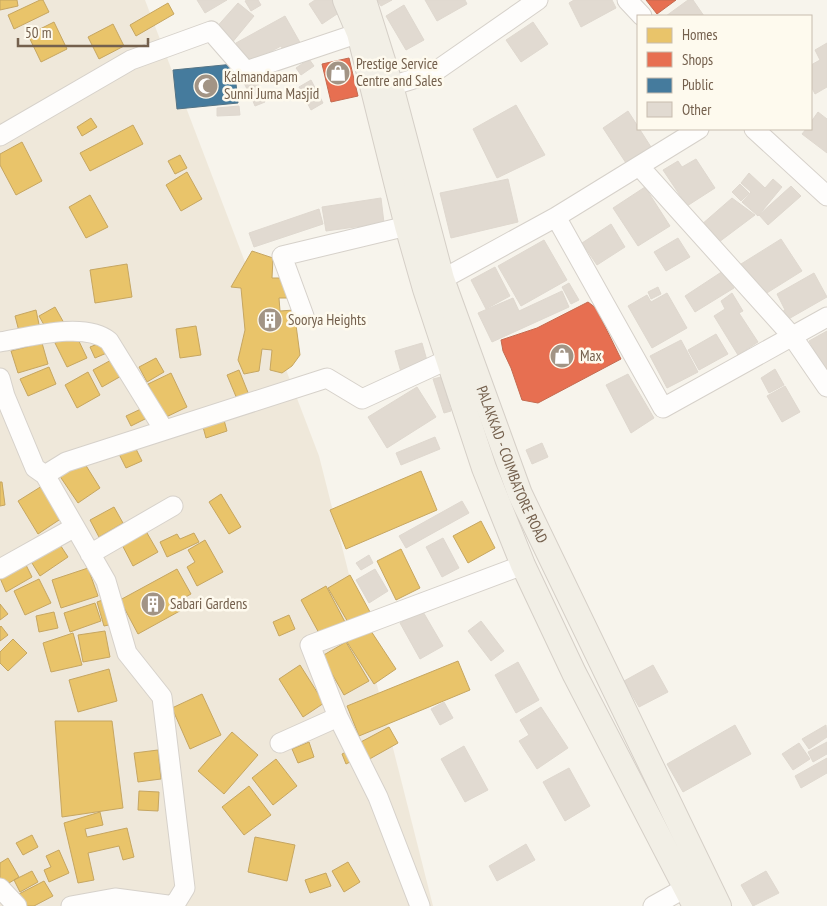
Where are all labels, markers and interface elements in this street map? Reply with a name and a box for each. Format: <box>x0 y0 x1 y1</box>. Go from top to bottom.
scale bar <box>18 15 148 47</box>
legend <box>637 15 812 130</box>
text: 50 m <box>25 23 51 42</box>
text: Homes <box>682 25 718 44</box>
text: Shops <box>682 50 713 69</box>
place label: Prestige Service Centre and Sales <box>356 54 442 90</box>
shop icon: Prestige Service Centre and Sales <box>325 60 351 86</box>
place label: Kalmandapam Sunni Juma Masjid <box>224 67 319 103</box>
mosque icon: Kalmandapam Sunni Juma Masjid <box>193 73 219 99</box>
text: Public <box>682 75 714 94</box>
text: Other <box>682 100 712 119</box>
building icon: Soorya Heights <box>257 307 283 333</box>
place label: Soorya Heights <box>288 310 366 329</box>
shop icon: Max <box>549 343 575 369</box>
place label: Max <box>580 346 602 365</box>
street label: PALAKKAD - COIMBATORE ROAD <box>473 383 552 546</box>
building icon: Sabari Gardens <box>140 591 166 617</box>
place label: Sabari Gardens <box>170 594 247 613</box>

